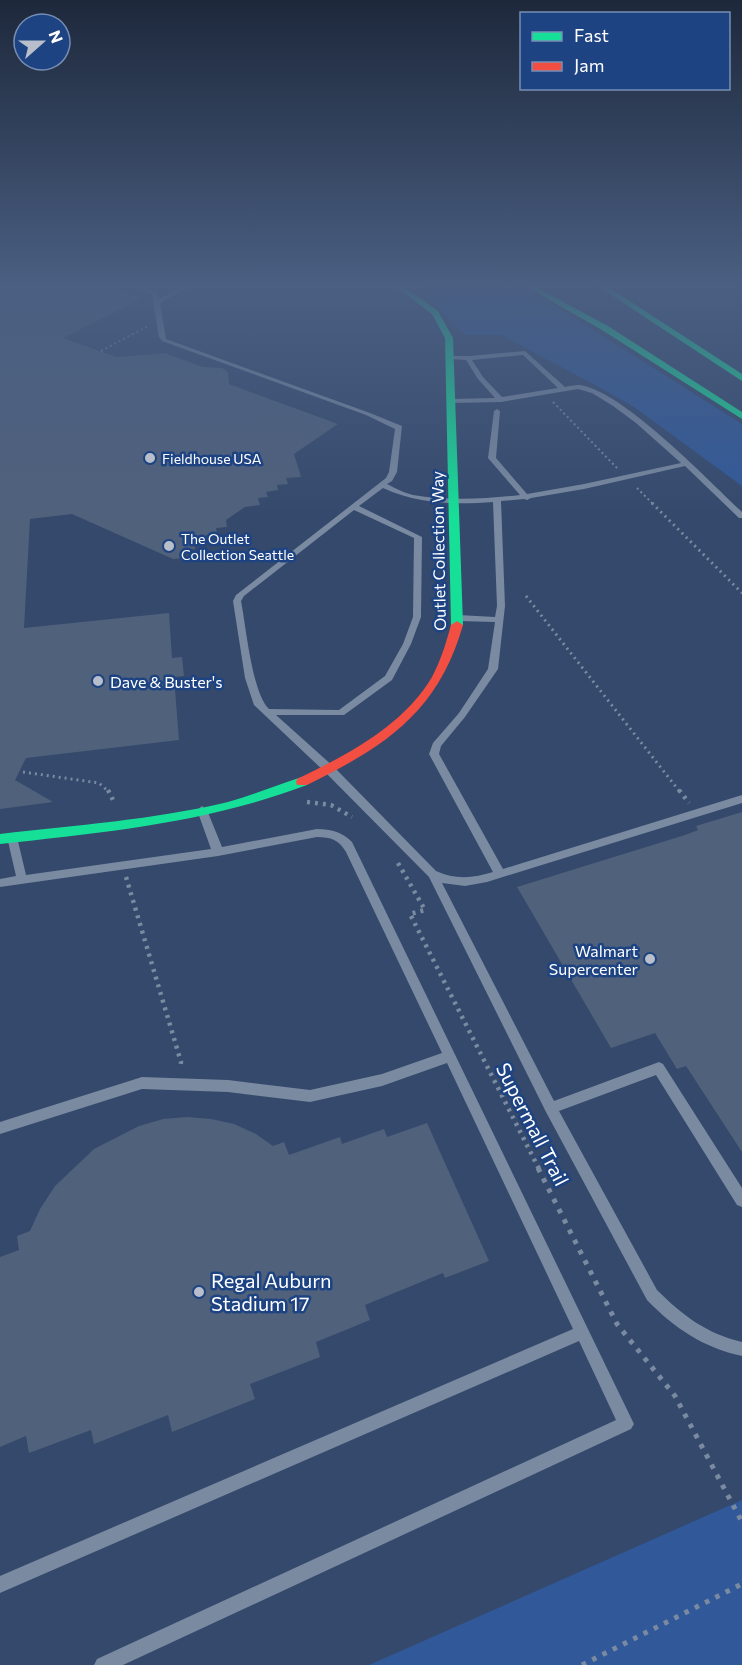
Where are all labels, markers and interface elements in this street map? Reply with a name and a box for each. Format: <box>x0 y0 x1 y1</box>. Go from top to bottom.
north arrow <box>12 12 72 72</box>
legend <box>520 12 730 90</box>
text: Fast <box>574 24 609 46</box>
text: N <box>45 27 67 45</box>
text: Jam <box>574 54 604 76</box>
place label: Fieldhouse USA <box>162 450 262 467</box>
marker: Fieldhouse USA <box>143 451 157 465</box>
street label: Outlet Collection Way <box>427 471 449 631</box>
place label: The Outlet Collection Seattle <box>181 530 294 563</box>
marker: The Outlet Collection Seattle <box>162 539 176 553</box>
place label: Dave & Buster's <box>110 672 223 691</box>
marker: Dave & Buster's <box>91 674 105 688</box>
place label: Walmart Supercenter <box>549 941 639 978</box>
marker: Walmart Supercenter <box>643 952 657 966</box>
street label: Supermall Trail <box>492 1058 574 1190</box>
place label: Regal Auburn Stadium 17 <box>211 1268 332 1315</box>
marker: Regal Auburn Stadium 17 <box>192 1285 206 1299</box>

